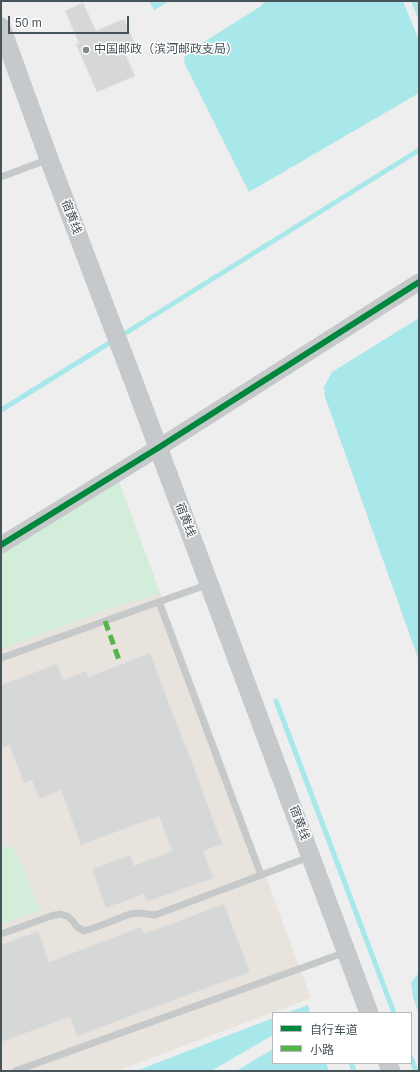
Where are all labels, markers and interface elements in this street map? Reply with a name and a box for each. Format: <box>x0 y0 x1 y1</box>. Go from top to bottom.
scale bar <box>10 8 131 34</box>
text: 50 m <box>15 16 42 30</box>
place label: 中国邮政（滨河邮政支局） <box>94 43 238 57</box>
marker: 中国邮政（滨河邮政支局） <box>81 45 91 55</box>
street label: 宿黄线 <box>58 198 84 236</box>
street label: 宿黄线 <box>172 501 198 539</box>
street label: 宿黄线 <box>286 804 312 842</box>
legend <box>272 1012 412 1064</box>
text: 自行车道 <box>310 1023 358 1037</box>
text: 小路 <box>310 1043 334 1057</box>

